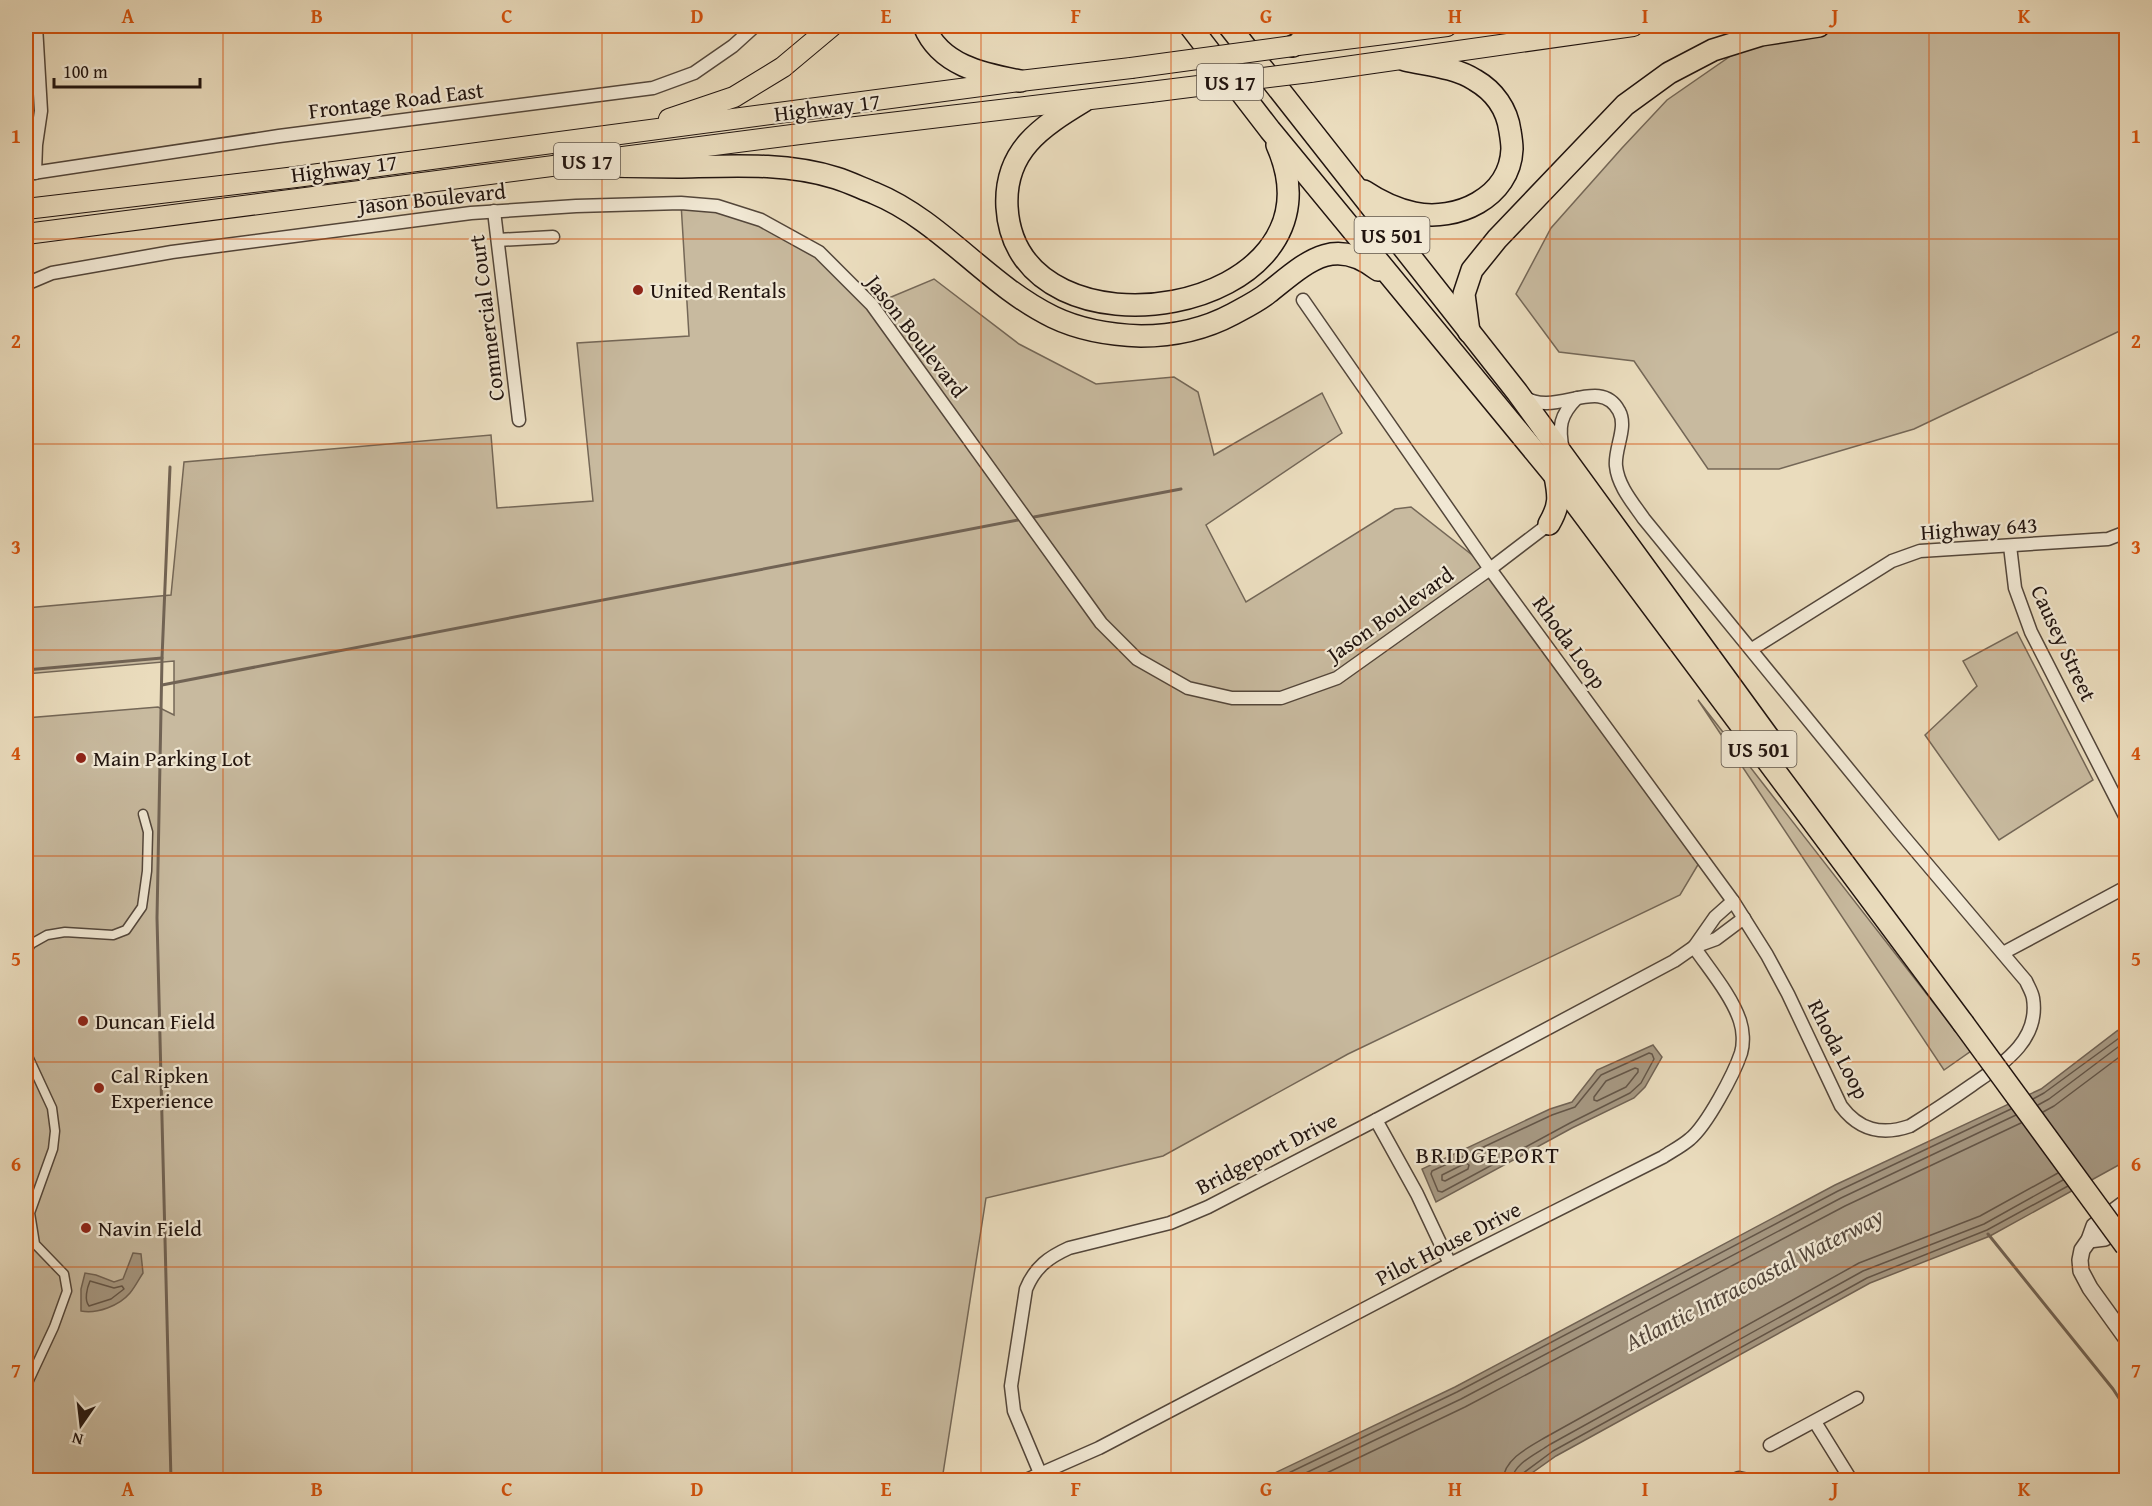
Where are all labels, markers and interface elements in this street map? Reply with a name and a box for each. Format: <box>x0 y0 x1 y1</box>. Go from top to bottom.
text: A <box>122 1 135 30</box>
text: B <box>311 1 323 30</box>
text: C <box>501 1 513 30</box>
text: D <box>690 1 704 30</box>
text: E <box>881 1 892 30</box>
text: F <box>1071 1 1081 30</box>
text: G <box>1260 1 1272 30</box>
text: H <box>1448 1 1462 30</box>
text: I <box>1642 1 1648 30</box>
text: J <box>1829 1 1839 30</box>
text: K <box>2018 1 2031 30</box>
scale bar <box>54 51 200 89</box>
text: 100 m <box>63 58 108 85</box>
road number: US 17 <box>1197 64 1263 100</box>
street label: Frontage Road East <box>307 73 486 127</box>
street label: Highway 17 <box>772 85 882 129</box>
text: 1 <box>11 121 21 150</box>
text: 1 <box>2131 121 2141 150</box>
road number: US 17 <box>554 143 620 179</box>
street label: Highway 17 <box>289 146 399 190</box>
street label: Jason Boulevard <box>354 174 508 222</box>
road number: US 501 <box>1354 217 1430 253</box>
street label: Commercial Court <box>460 233 512 403</box>
street label: Jason Boulevard <box>857 265 975 404</box>
place label: United Rentals <box>650 274 786 306</box>
marker: United Rentals <box>631 283 645 297</box>
text: 2 <box>11 326 21 355</box>
text: 2 <box>2131 326 2141 355</box>
street label: Highway 643 <box>1919 508 2039 548</box>
text: 3 <box>11 532 21 561</box>
text: 3 <box>2131 532 2141 561</box>
street label: Jason Boulevard <box>1318 558 1460 671</box>
street label: Causey Street <box>2023 580 2105 707</box>
street label: Rhoda Loop <box>1525 589 1615 695</box>
road number: US 501 <box>1722 731 1796 767</box>
text: 4 <box>11 738 21 767</box>
text: 4 <box>2131 738 2141 767</box>
place label: Main Parking Lot <box>93 742 252 774</box>
marker: Main Parking Lot <box>74 751 88 765</box>
text: 5 <box>11 944 21 973</box>
text: 5 <box>2131 944 2141 973</box>
street label: Rhoda Loop <box>1800 993 1878 1105</box>
place label: Duncan Field <box>95 1005 215 1037</box>
marker: Duncan Field <box>76 1014 90 1028</box>
place label: Cal Ripken Experience <box>111 1059 214 1116</box>
marker: Cal Ripken Experience <box>92 1081 106 1095</box>
street label: Bridgeport Drive <box>1190 1104 1342 1202</box>
district label: BRIDGEPORT <box>1416 1137 1560 1172</box>
text: 6 <box>11 1149 21 1178</box>
text: 6 <box>2131 1149 2141 1178</box>
street label: Pilot House Drive <box>1370 1193 1526 1293</box>
water label: Atlantic Intracoastal Waterway <box>1618 1198 1889 1360</box>
place label: Navin Field <box>98 1212 202 1244</box>
marker: Navin Field <box>79 1221 93 1235</box>
text: 7 <box>11 1355 21 1384</box>
text: 7 <box>2131 1355 2141 1384</box>
north arrow <box>51 1395 111 1455</box>
text: N <box>69 1427 85 1452</box>
text: A <box>122 1474 135 1503</box>
text: B <box>311 1474 323 1503</box>
text: C <box>501 1474 513 1503</box>
text: D <box>690 1474 704 1503</box>
text: E <box>881 1474 892 1503</box>
text: F <box>1071 1474 1081 1503</box>
text: G <box>1260 1474 1272 1503</box>
text: H <box>1448 1474 1462 1503</box>
text: I <box>1642 1474 1648 1503</box>
text: J <box>1829 1474 1839 1503</box>
text: K <box>2018 1474 2031 1503</box>

